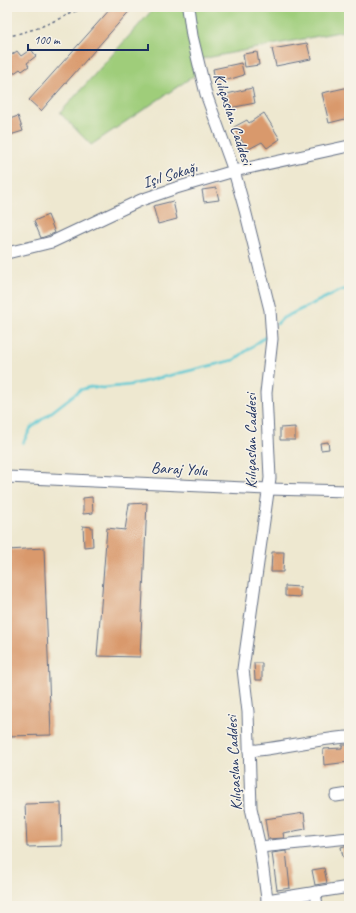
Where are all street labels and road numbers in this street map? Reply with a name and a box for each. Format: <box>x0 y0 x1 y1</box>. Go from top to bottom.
street label: Kılıçaslan Caddesi <box>209 71 258 169</box>
street label: Işıl Sokağı <box>140 157 200 193</box>
street label: Kılıçaslan Caddesi <box>241 391 261 489</box>
street label: Baraj Yolu <box>151 458 209 481</box>
street label: Kılıçaslan Caddesi <box>221 713 246 811</box>

